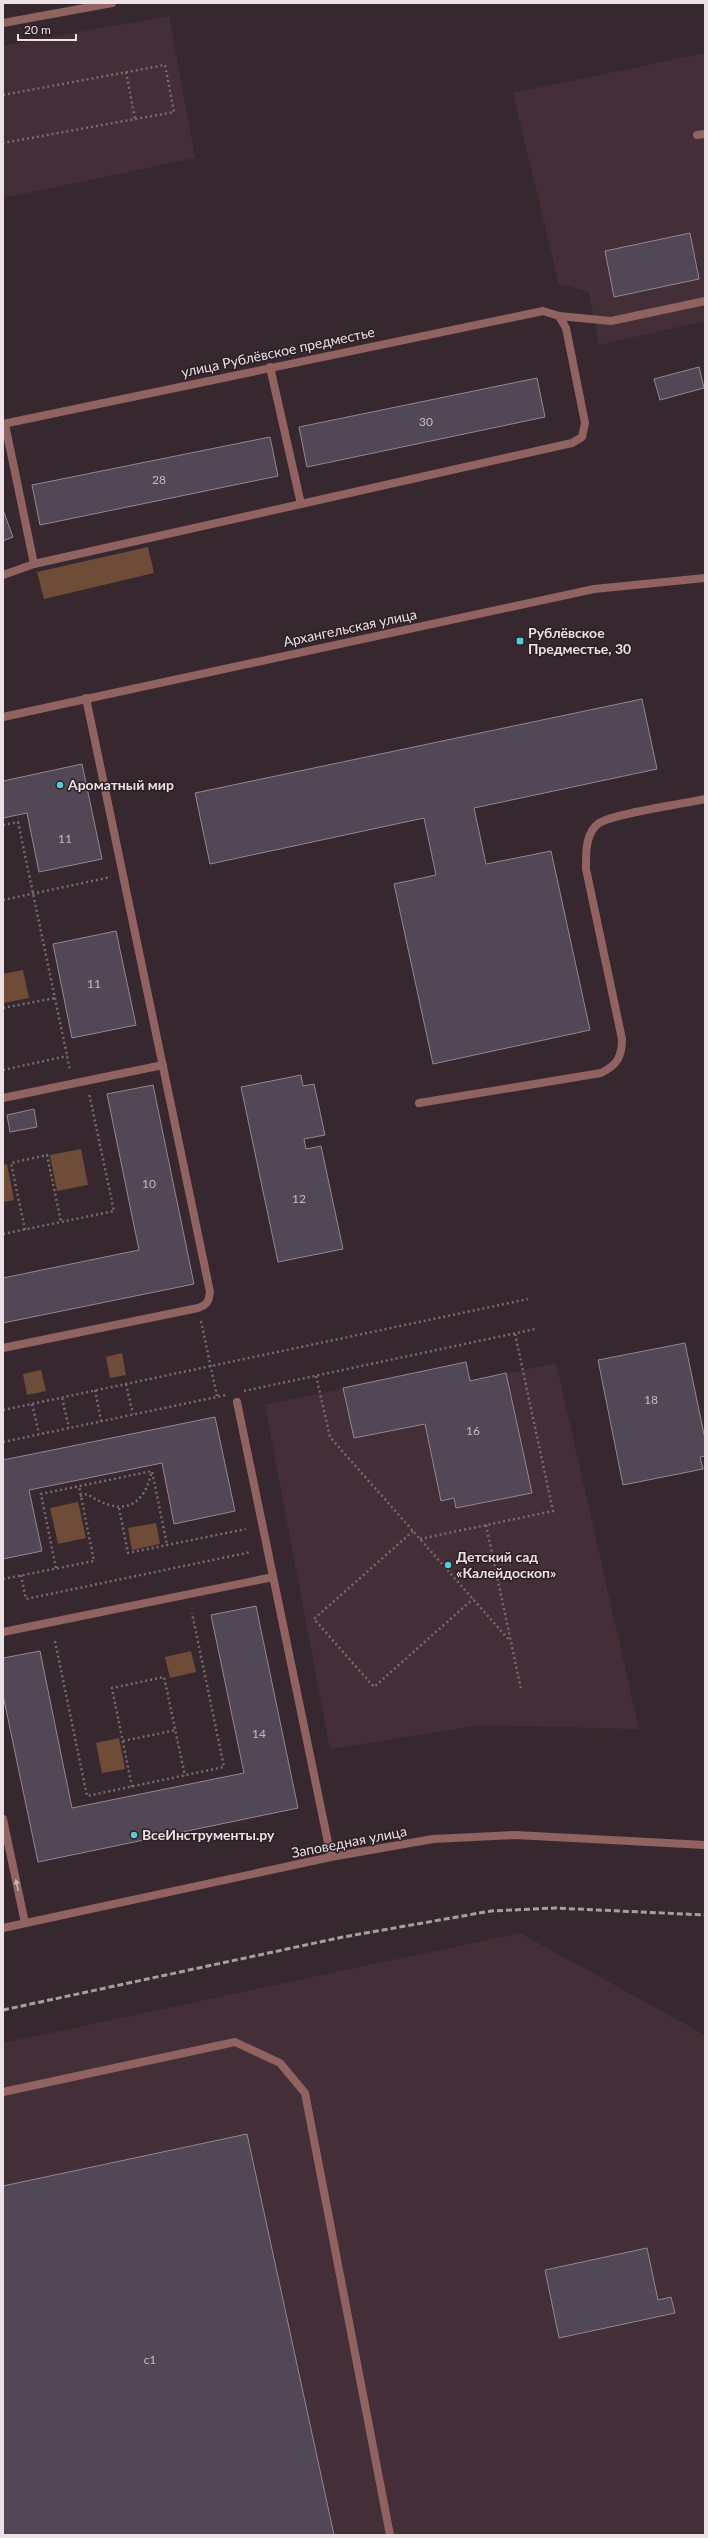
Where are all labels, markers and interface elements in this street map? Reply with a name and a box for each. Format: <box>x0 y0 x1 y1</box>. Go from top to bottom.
scale bar <box>18 16 76 42</box>
text: 20 m <box>24 22 51 37</box>
street label: улица Рублёвское предместье <box>180 323 376 380</box>
house number: 30 <box>419 414 433 429</box>
house number: 28 <box>152 472 166 487</box>
street label: Архангельская улица <box>282 605 418 650</box>
place label: Рублёвское Предместье, 30 <box>528 624 631 657</box>
marker: Рублёвское Предместье, 30 <box>515 636 525 646</box>
place label: Ароматный мир <box>67 776 174 793</box>
marker: Ароматный мир <box>55 780 65 790</box>
house number: 11 <box>58 831 72 846</box>
house number: 11 <box>87 976 101 991</box>
house number: 10 <box>142 1176 156 1191</box>
house number: 12 <box>292 1191 306 1206</box>
house number: 18 <box>644 1392 658 1407</box>
house number: 16 <box>466 1423 480 1438</box>
place label: Детский сад «Калейдоскоп» <box>456 1548 556 1581</box>
marker: Детский сад «Калейдоскоп» <box>443 1560 453 1570</box>
house number: 14 <box>252 1726 266 1741</box>
street label: Заповедная улица <box>290 1822 408 1861</box>
place label: ВсеИнструменты.ру <box>142 1826 275 1843</box>
marker: ВсеИнструменты.ру <box>129 1830 139 1840</box>
one-way arrow <box>13 1879 19 1891</box>
house number: с1 <box>144 2352 156 2367</box>

